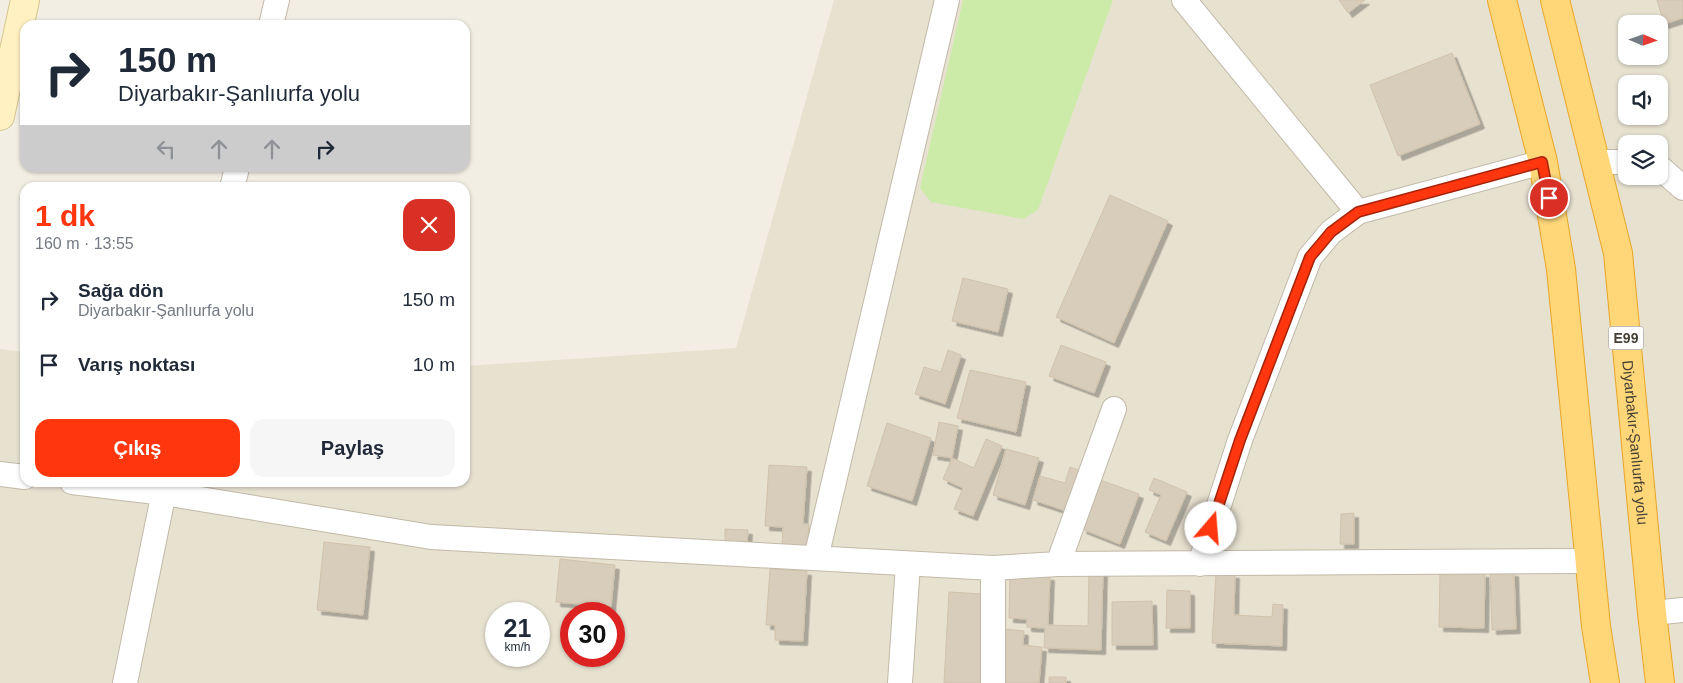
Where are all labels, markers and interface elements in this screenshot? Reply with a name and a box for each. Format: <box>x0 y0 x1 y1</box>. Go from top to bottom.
north arrow <box>1618 15 1668 65</box>
map controls <box>1618 15 1668 185</box>
icon: right <box>35 40 100 105</box>
text: 150 m <box>118 40 217 79</box>
button: sound <box>1618 75 1668 125</box>
text: Diyarbakır-Şanlıurfa yolu <box>118 81 360 106</box>
icon: left <box>152 135 180 163</box>
icon: ahead <box>205 135 233 163</box>
icon: ahead <box>258 135 286 163</box>
icon: right <box>311 135 339 163</box>
button: layers <box>1618 135 1668 185</box>
pin <box>1528 177 1570 219</box>
icon: arrive <box>1535 184 1563 212</box>
text: 1 dk <box>35 199 95 232</box>
button: close <box>403 199 455 251</box>
text: 160 m · 13:55 <box>35 235 134 252</box>
text: Sağa dön <box>78 280 164 301</box>
icon: right <box>35 286 63 314</box>
text: 150 m <box>402 289 455 310</box>
text: Diyarbakır-Şanlıurfa yolu <box>78 302 254 319</box>
road number: E99 <box>1608 326 1644 349</box>
icon: arrive <box>35 351 63 379</box>
text: Varış noktası <box>78 354 195 375</box>
text: 10 m <box>413 354 455 375</box>
street label: Diyarbakır-Şanlıurfa yolu <box>1620 359 1652 525</box>
button: Çıkış <box>35 419 240 477</box>
button: Paylaş <box>250 419 455 477</box>
position arrow <box>1184 501 1236 553</box>
speed limit sign: 30 <box>560 602 625 667</box>
text: 21 <box>504 614 531 642</box>
text: km/h <box>504 640 531 654</box>

